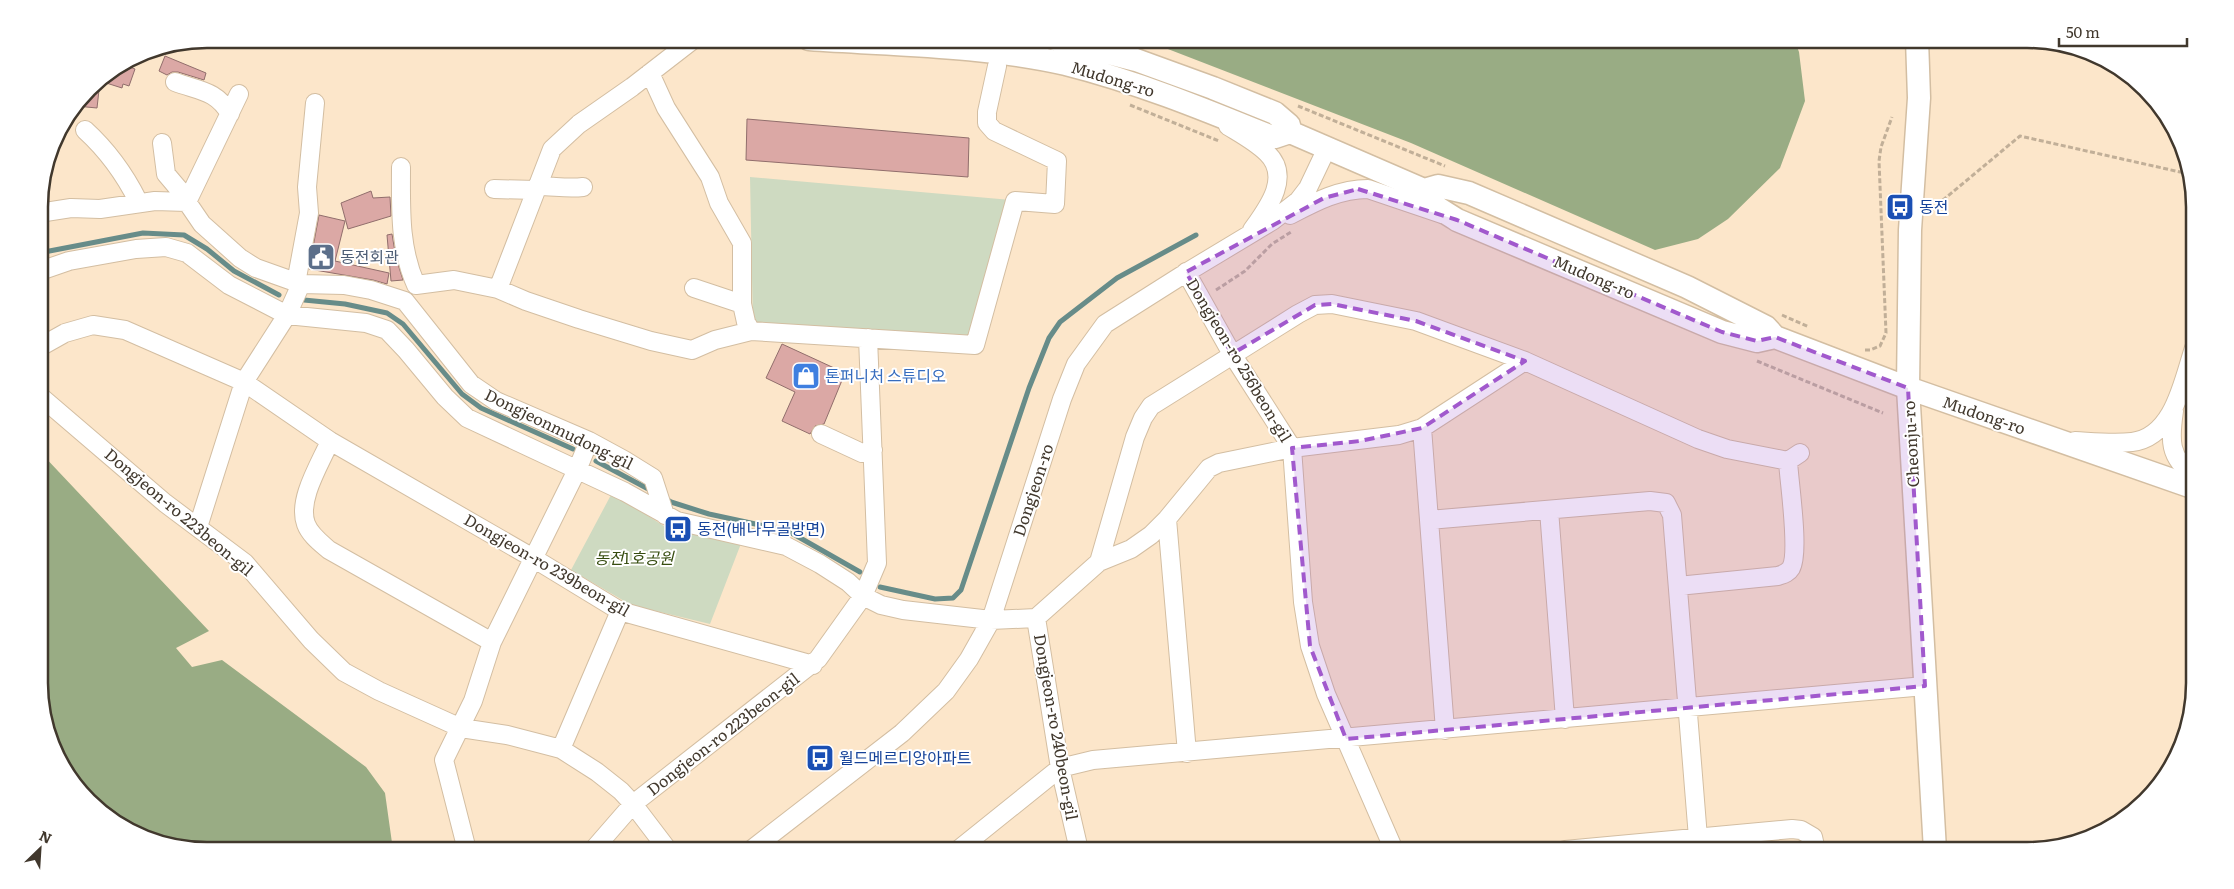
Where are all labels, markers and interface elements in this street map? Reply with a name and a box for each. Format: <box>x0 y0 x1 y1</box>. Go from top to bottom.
scale bar <box>2059 15 2186 47</box>
text: 50 m <box>2066 20 2100 43</box>
street label: Mudong-ro <box>1069 54 1158 102</box>
bus stop icon: 동전 <box>1885 192 1915 222</box>
place label: 동전 <box>1919 194 1948 218</box>
public building icon: 동전회관 <box>306 242 336 272</box>
place label: 동전회관 <box>340 244 399 268</box>
street label: Mudong-ro <box>1550 248 1639 304</box>
street label: Dongjeon-ro 256beon-gil <box>1181 273 1298 446</box>
shop icon: 톤퍼니처 스튜디오 <box>791 361 821 391</box>
place label: 톤퍼니처 스튜디오 <box>825 363 946 387</box>
street label: Dongjeonmudong-gil <box>481 382 638 475</box>
street label: Mudong-ro <box>1940 389 2029 439</box>
street label: Cheonju-ro <box>1896 400 1924 488</box>
street label: Dongjeon-ro <box>1006 440 1058 539</box>
street label: Dongjeon-ro 223beon-gil <box>100 442 259 581</box>
street label: Dongjeon-ro 239beon-gil <box>460 507 635 622</box>
bus stop icon: 동전(배나무골방면) <box>663 514 693 544</box>
place label: 동전(배나무골방면) <box>697 516 825 540</box>
park label: 동전1호공원 <box>594 545 675 569</box>
street label: Dongjeon-ro 240beon-gil <box>1029 632 1085 822</box>
street label: Dongjeon-ro 223beon-gil <box>641 666 804 800</box>
bus stop icon: 월드메르디앙아파트 <box>805 743 835 773</box>
place label: 월드메르디앙아파트 <box>839 745 971 769</box>
north arrow <box>15 824 65 874</box>
text: N <box>36 825 56 848</box>

